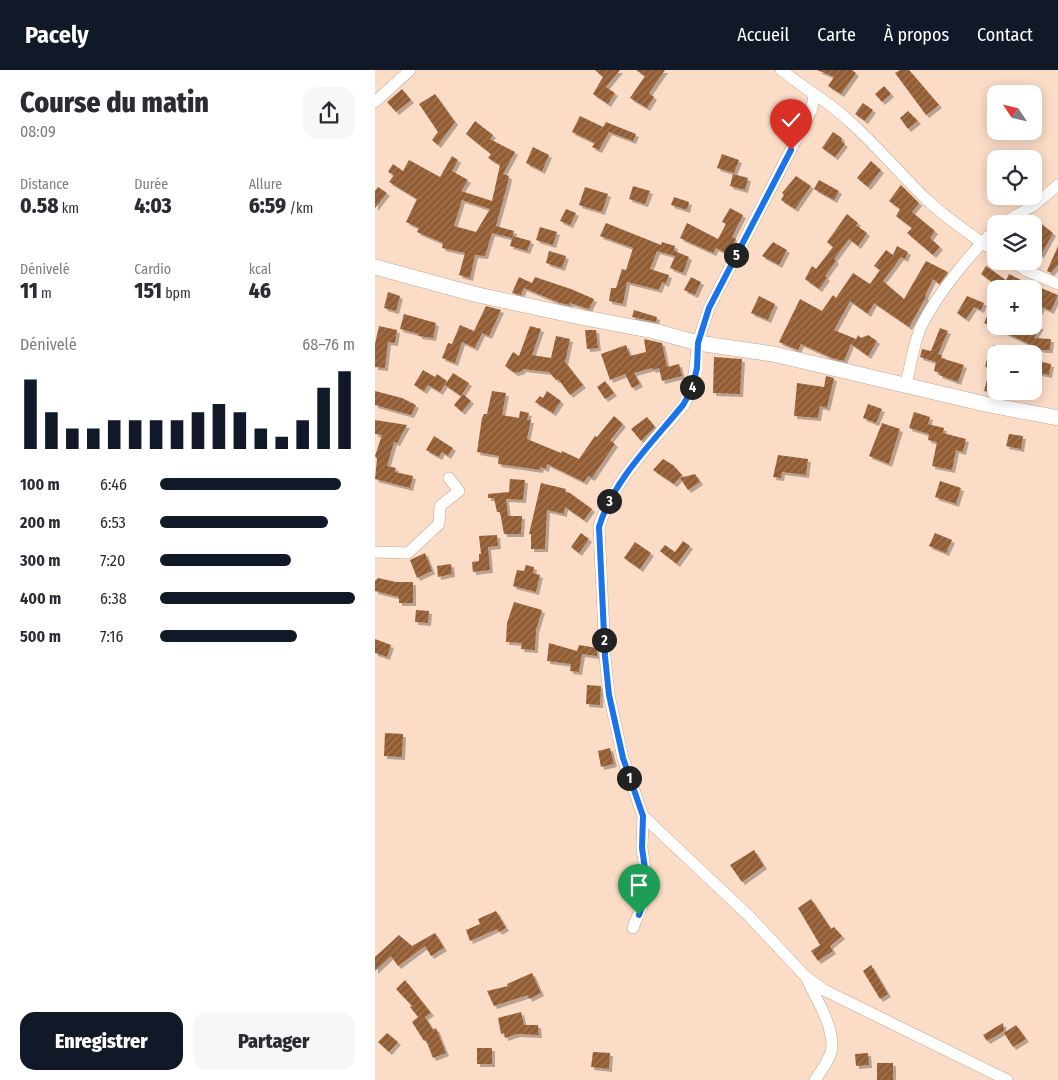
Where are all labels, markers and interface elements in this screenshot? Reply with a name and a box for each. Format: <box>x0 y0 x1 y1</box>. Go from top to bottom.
text: Pacely <box>25 21 89 49</box>
text: Accueil <box>737 24 789 46</box>
text: Carte <box>817 24 856 46</box>
text: À propos <box>884 24 949 46</box>
text: Contact <box>977 24 1033 46</box>
north arrow <box>987 85 1043 140</box>
map controls <box>987 85 1042 400</box>
text: Course du matin <box>20 86 209 119</box>
button: share <box>303 87 355 139</box>
pin <box>770 99 812 150</box>
icon: check <box>777 106 805 134</box>
text: 08:09 <box>20 122 56 141</box>
button: locate <box>987 150 1042 205</box>
text: Distance <box>20 176 69 193</box>
text: Durée <box>134 176 168 193</box>
text: Allure <box>249 176 282 193</box>
text: 0.58 <box>20 193 59 219</box>
text: 4:03 <box>134 193 172 219</box>
text: 6:59 <box>249 193 286 219</box>
text: km <box>59 200 79 217</box>
text: /km <box>286 200 313 217</box>
button: layers <box>987 215 1042 270</box>
pin: 5 <box>723 242 749 268</box>
text: 5 <box>733 247 740 264</box>
text: Dénivelé <box>20 261 70 278</box>
text: Cardio <box>134 261 171 278</box>
text: kcal <box>249 261 271 278</box>
text: 11 <box>20 278 38 304</box>
text: 151 <box>134 278 162 304</box>
text: 46 <box>249 278 271 304</box>
button: + <box>987 280 1042 335</box>
text: m <box>38 285 52 302</box>
text: bpm <box>162 285 191 302</box>
text: Dénivelé <box>20 335 77 354</box>
text: 68–76 m <box>302 335 355 354</box>
button: − <box>987 345 1042 400</box>
pin: 4 <box>679 374 705 400</box>
text: 4 <box>689 379 696 396</box>
text: 100 m <box>20 475 60 494</box>
text: 6:46 <box>100 475 127 494</box>
pin: 3 <box>597 488 621 514</box>
text: 3 <box>606 493 613 510</box>
text: 200 m <box>20 513 60 532</box>
text: 6:53 <box>100 513 126 532</box>
text: 300 m <box>20 551 61 570</box>
text: 7:20 <box>100 551 125 570</box>
text: 400 m <box>20 589 61 608</box>
text: 6:38 <box>100 589 127 608</box>
text: 500 m <box>20 627 61 646</box>
text: 7:16 <box>100 627 123 646</box>
pin: 2 <box>591 628 617 652</box>
text: 2 <box>601 632 608 649</box>
pin: 1 <box>617 766 641 790</box>
text: 1 <box>627 770 632 787</box>
pin <box>618 864 660 915</box>
icon: arrive <box>625 871 653 899</box>
button: Enregistrer <box>20 1012 183 1070</box>
button: Partager <box>193 1012 355 1070</box>

